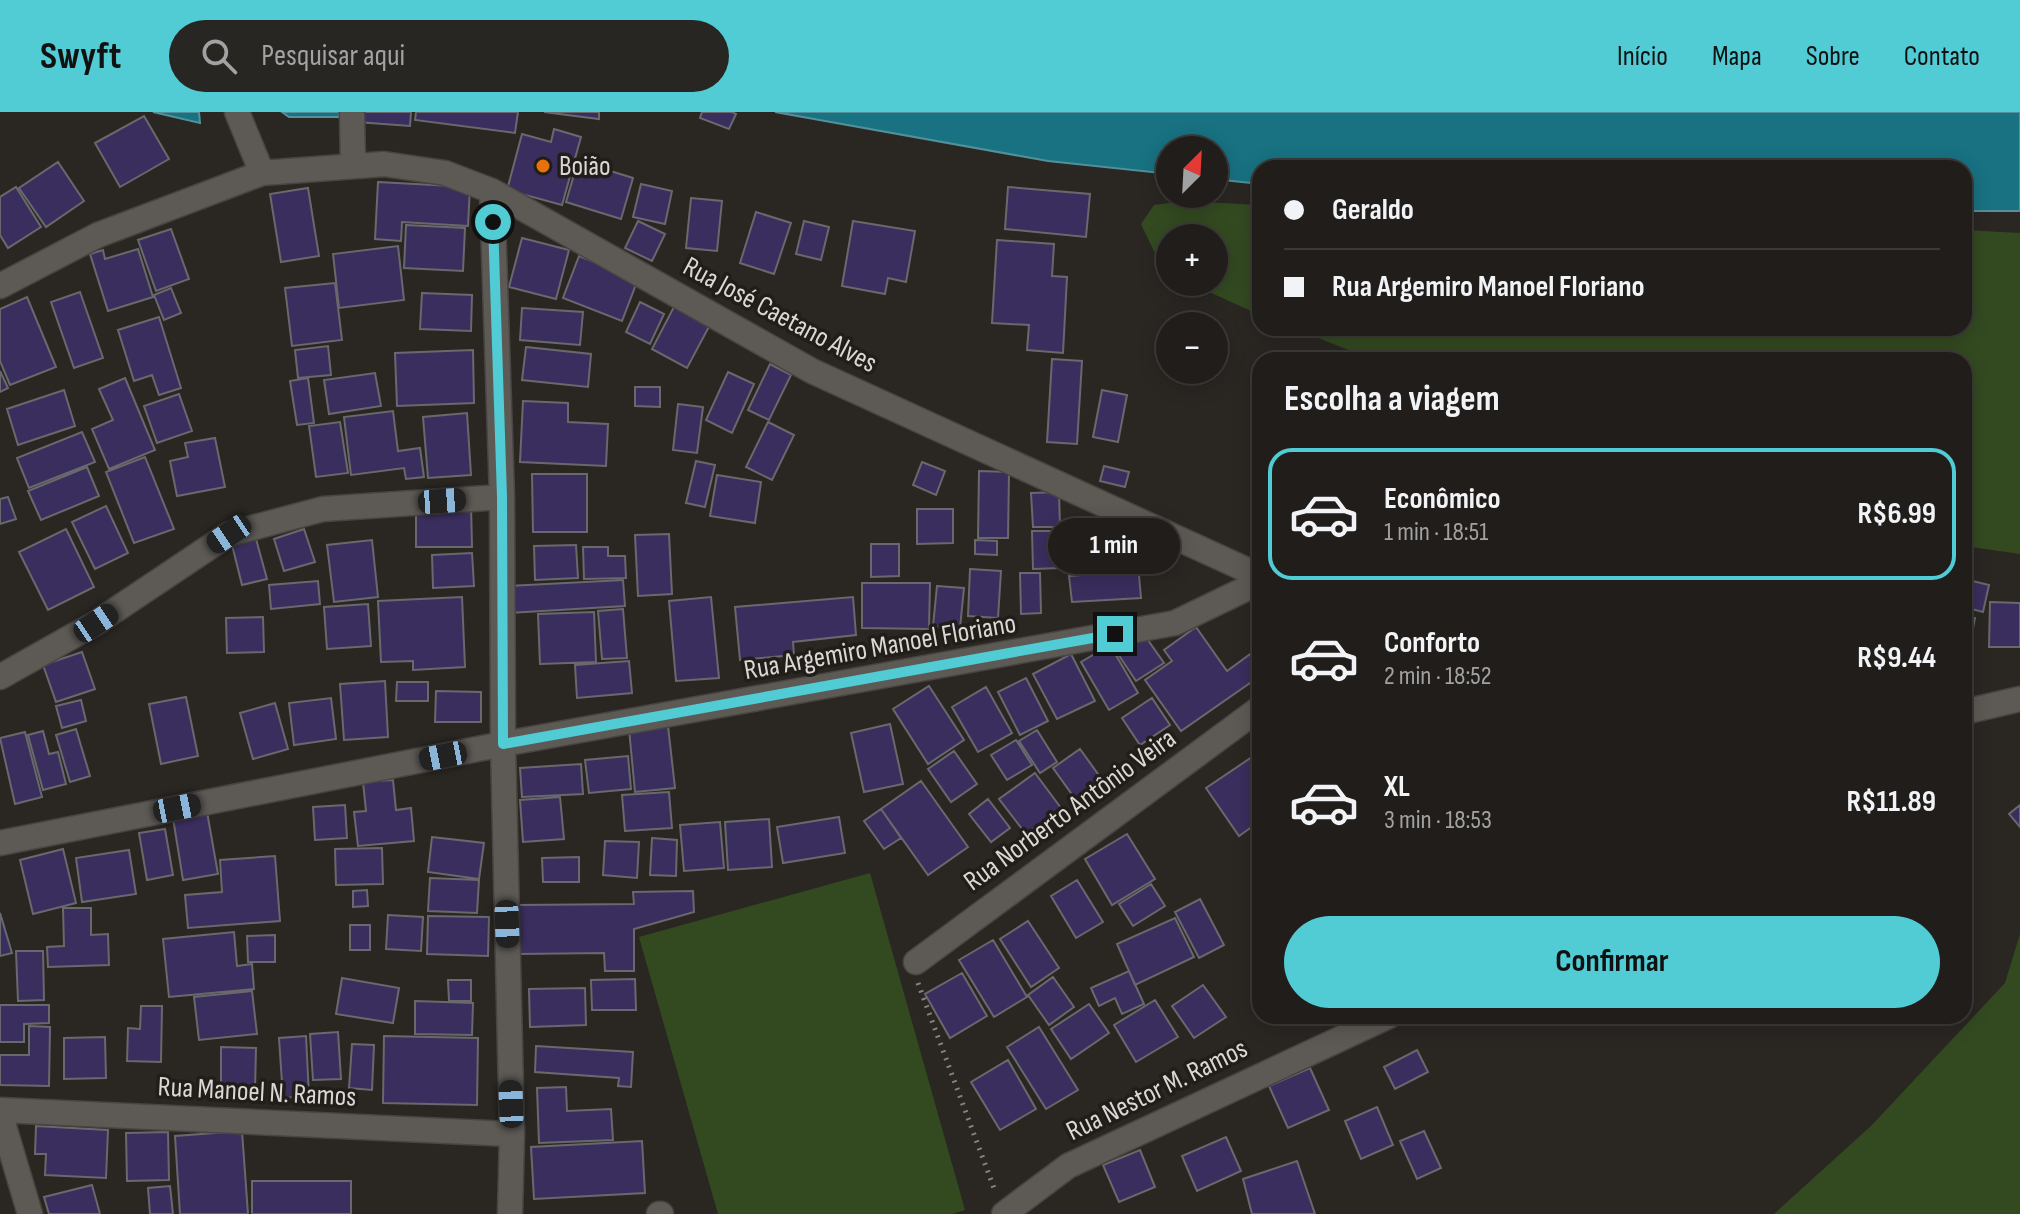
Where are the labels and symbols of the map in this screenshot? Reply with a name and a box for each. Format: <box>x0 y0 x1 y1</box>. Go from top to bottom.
north arrow <box>1156 136 1228 208</box>
place label: Boião <box>559 150 611 183</box>
marker: Boião <box>534 157 552 175</box>
route start <box>475 204 511 240</box>
street label: Rua José Caetano Alves <box>677 250 883 380</box>
car <box>417 487 467 515</box>
car <box>202 511 256 557</box>
callout: 1 min <box>1049 518 1181 574</box>
car <box>69 600 123 646</box>
street label: Rua Argemiro Manoel Floriano <box>741 607 1019 687</box>
route end <box>1097 616 1133 652</box>
street label: Rua Norberto Antônio Veira <box>958 722 1182 898</box>
car <box>417 740 469 772</box>
car <box>151 792 203 824</box>
car <box>494 900 520 948</box>
street label: Rua Nestor M. Ramos <box>1061 1032 1253 1148</box>
street label: Rua Manoel N. Ramos <box>157 1070 357 1114</box>
car <box>498 1080 524 1128</box>

